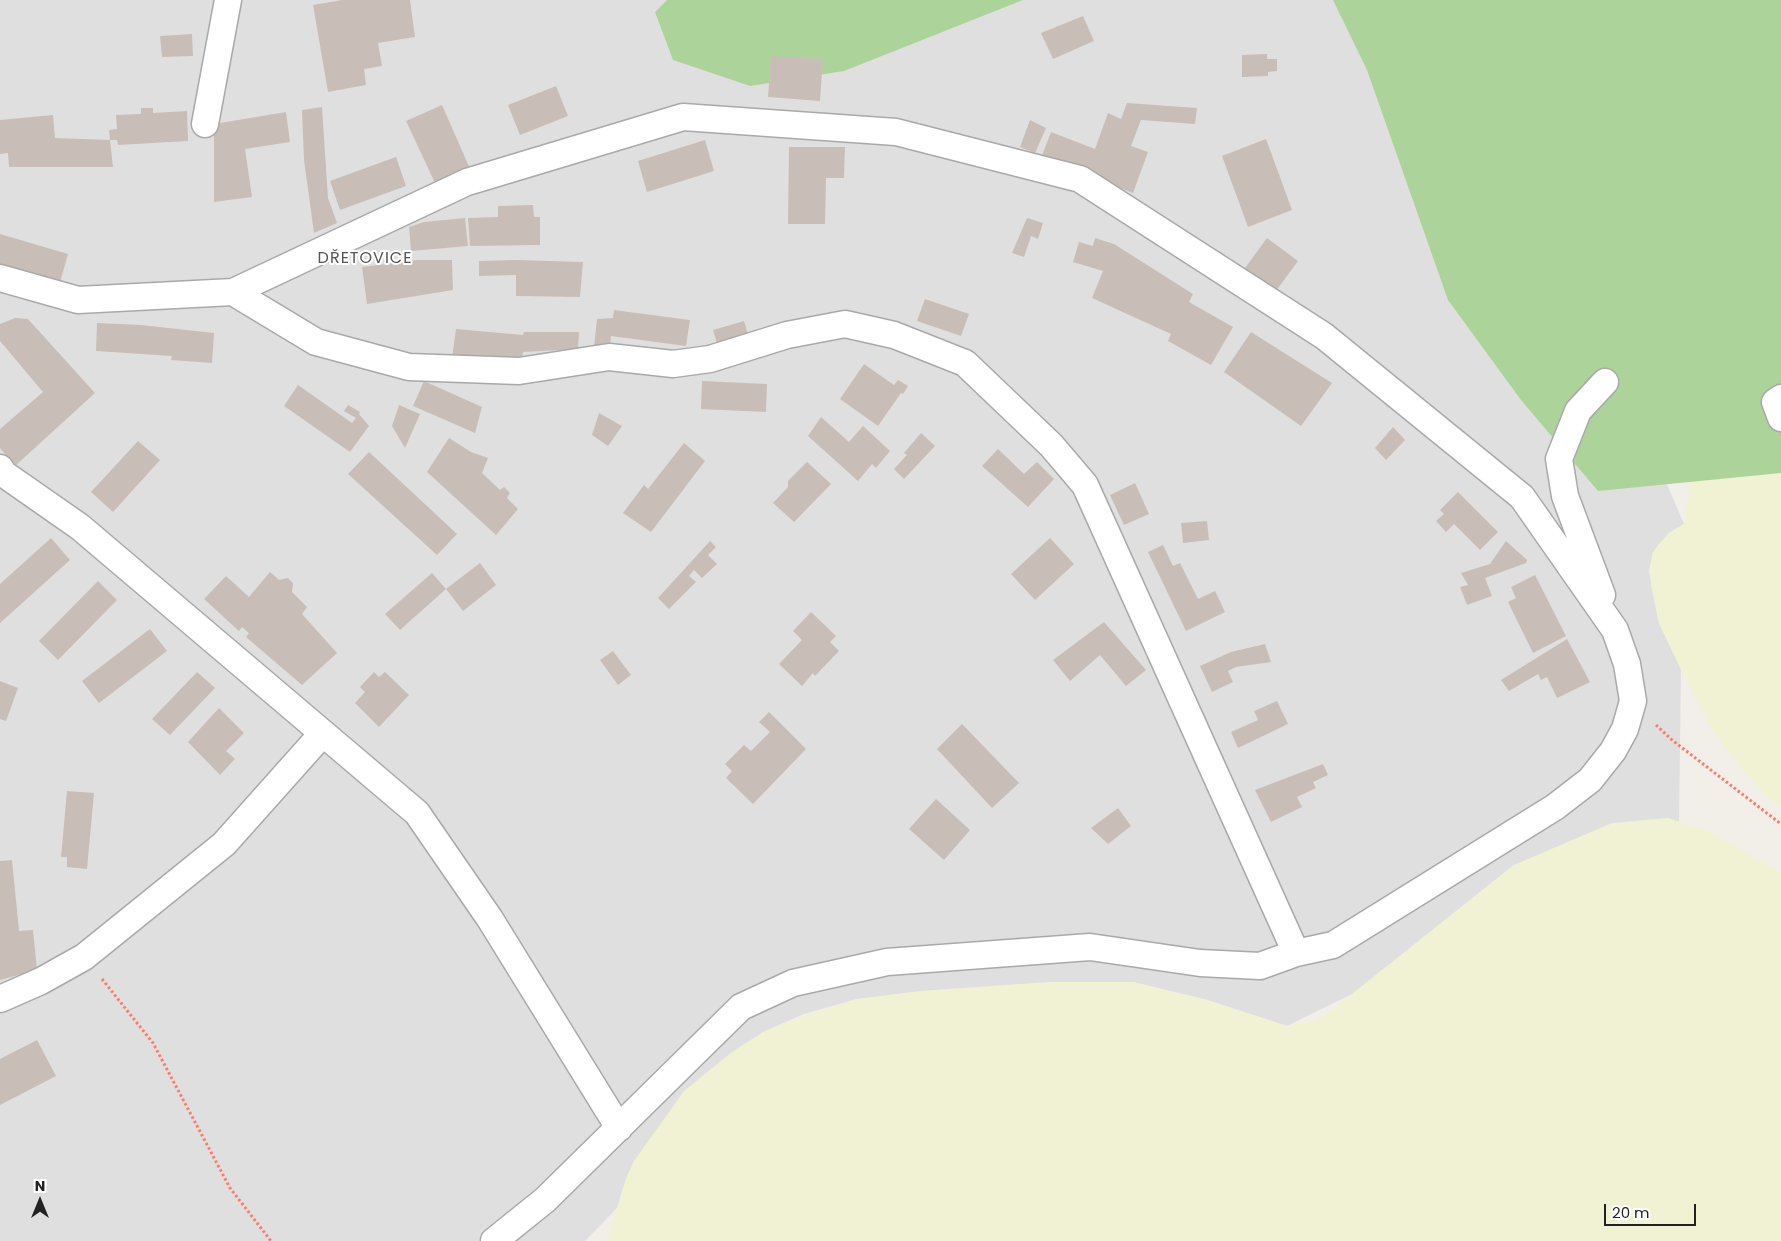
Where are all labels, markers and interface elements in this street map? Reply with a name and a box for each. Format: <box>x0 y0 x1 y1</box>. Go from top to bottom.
district label: DŘETOVICE <box>316 249 414 269</box>
north arrow <box>15 1176 65 1226</box>
text: N <box>35 1176 45 1196</box>
scale bar <box>1606 1194 1698 1226</box>
text: 20 m <box>1612 1202 1650 1223</box>

